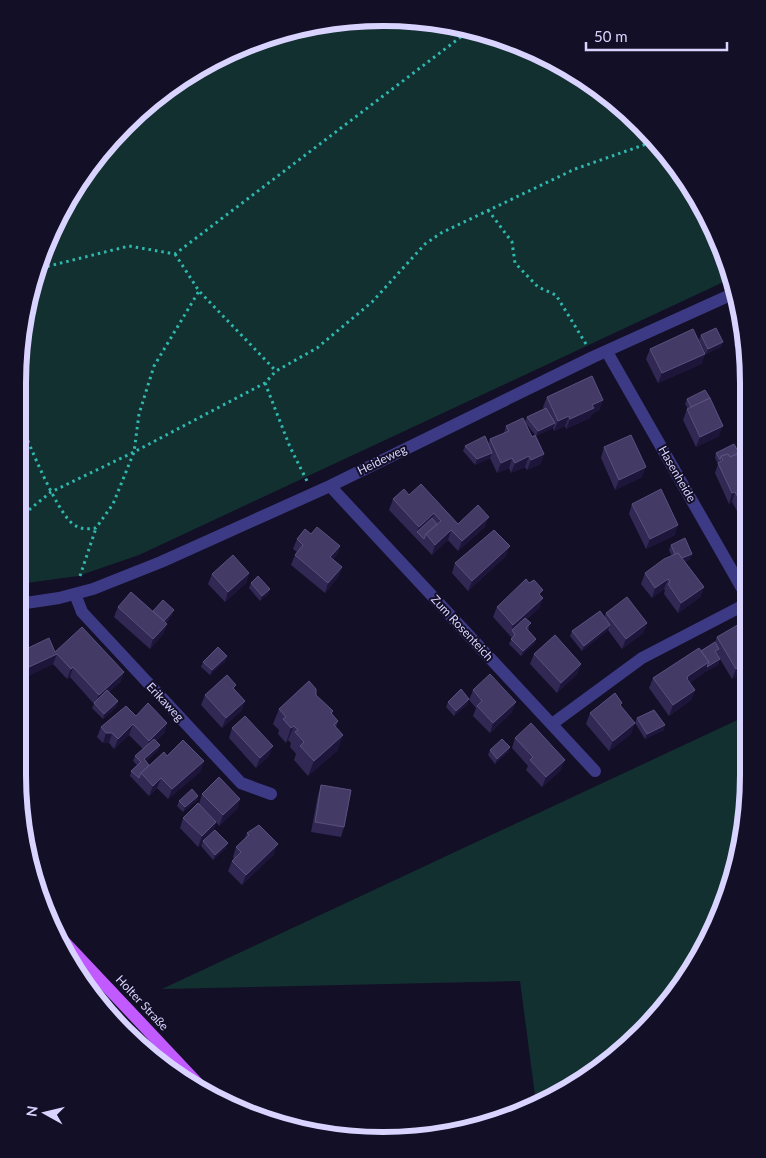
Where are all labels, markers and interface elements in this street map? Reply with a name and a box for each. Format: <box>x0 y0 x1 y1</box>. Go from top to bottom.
scale bar <box>586 20 727 52</box>
text: 50 m <box>594 27 628 45</box>
street label: Heideweg <box>355 441 409 478</box>
street label: Hasenheide <box>655 443 699 504</box>
street label: Zum Rosenteich <box>428 592 497 664</box>
street label: Erikaweg <box>144 679 187 724</box>
street label: Holter Straße <box>113 972 172 1034</box>
north arrow <box>20 1088 70 1138</box>
text: N <box>22 1105 41 1118</box>

